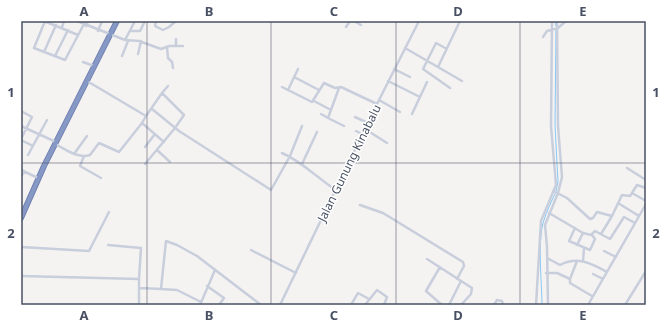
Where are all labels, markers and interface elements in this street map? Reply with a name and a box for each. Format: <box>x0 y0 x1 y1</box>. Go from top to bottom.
text: A <box>80 2 89 20</box>
text: B <box>205 2 213 20</box>
text: C <box>330 2 338 20</box>
text: D <box>453 2 463 20</box>
text: E <box>579 2 587 20</box>
text: 1 <box>7 83 15 101</box>
text: 1 <box>652 83 660 101</box>
street label: Jalan Gunung Kinabalu <box>313 101 385 225</box>
text: 2 <box>7 224 15 242</box>
text: 2 <box>652 224 660 242</box>
text: A <box>80 306 89 324</box>
text: B <box>205 306 213 324</box>
text: C <box>330 306 338 324</box>
text: D <box>453 306 463 324</box>
text: E <box>579 306 587 324</box>

